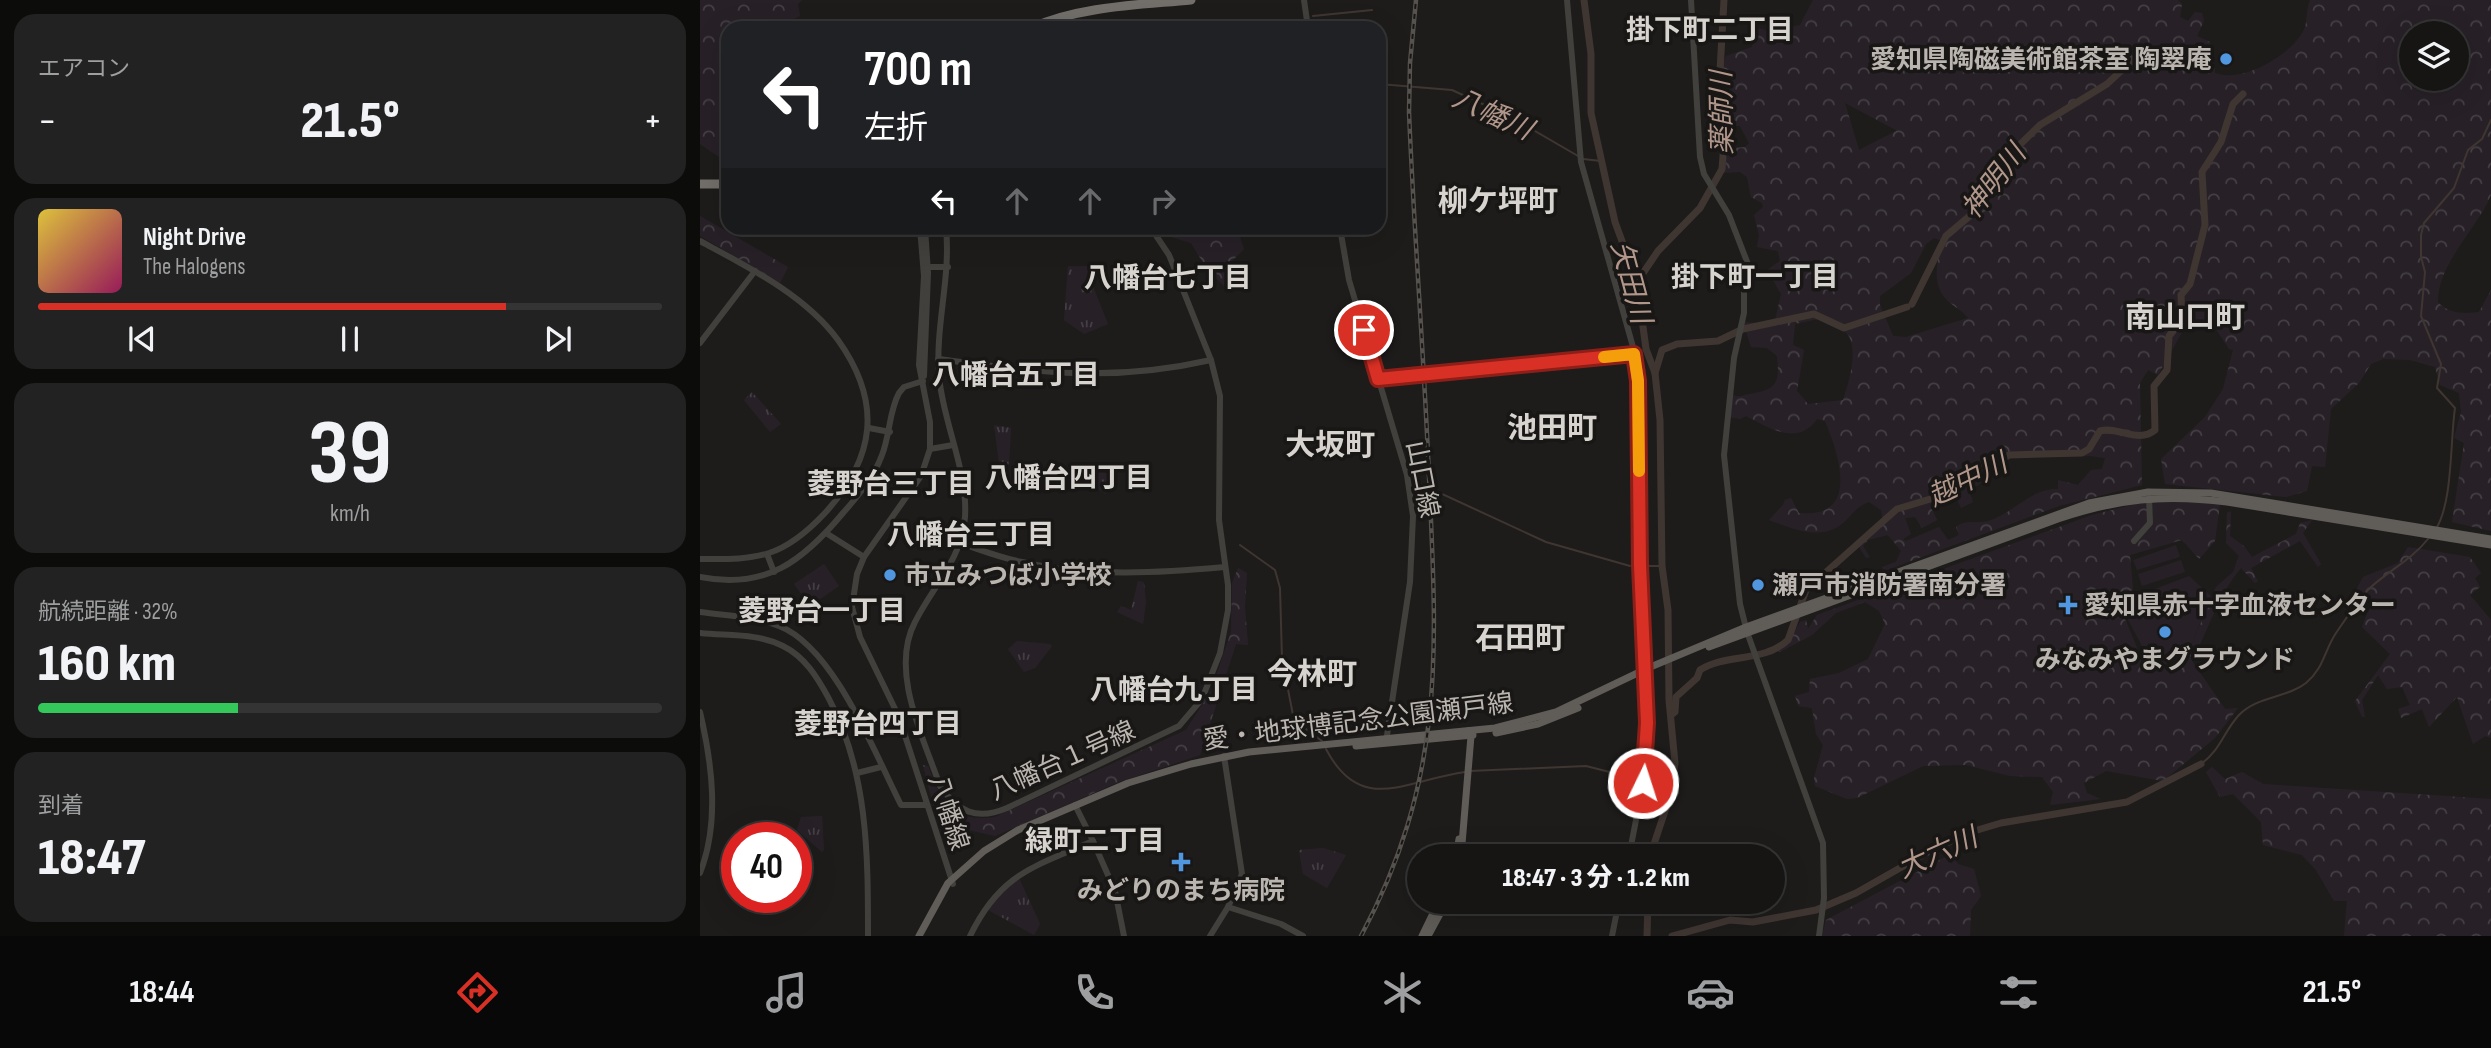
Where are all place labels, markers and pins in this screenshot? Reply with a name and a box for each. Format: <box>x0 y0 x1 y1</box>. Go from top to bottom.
place label: 愛知県陶磁美術館茶室 陶翠庵 <box>1870 45 2212 76</box>
marker: 愛知県陶磁美術館茶室 陶翠庵 <box>2218 51 2234 67</box>
pin <box>1334 300 1394 360</box>
place label: 市立みつば小学校 <box>904 561 1112 592</box>
marker: 市立みつば小学校 <box>882 567 898 583</box>
place label: 瀬戸市消防署南分署 <box>1772 571 2006 602</box>
marker: 瀬戸市消防署南分署 <box>1750 577 1766 593</box>
place label: 愛知県赤十字血液センター <box>2084 591 2396 622</box>
marker: 愛知県赤十字血液センター <box>2058 595 2078 615</box>
marker: みなみやまグラウンド <box>2157 624 2173 640</box>
place label: みなみやまグラウンド <box>2035 645 2295 676</box>
marker: みどりのまち病院 <box>1171 852 1191 872</box>
place label: みどりのまち病院 <box>1077 876 1285 907</box>

